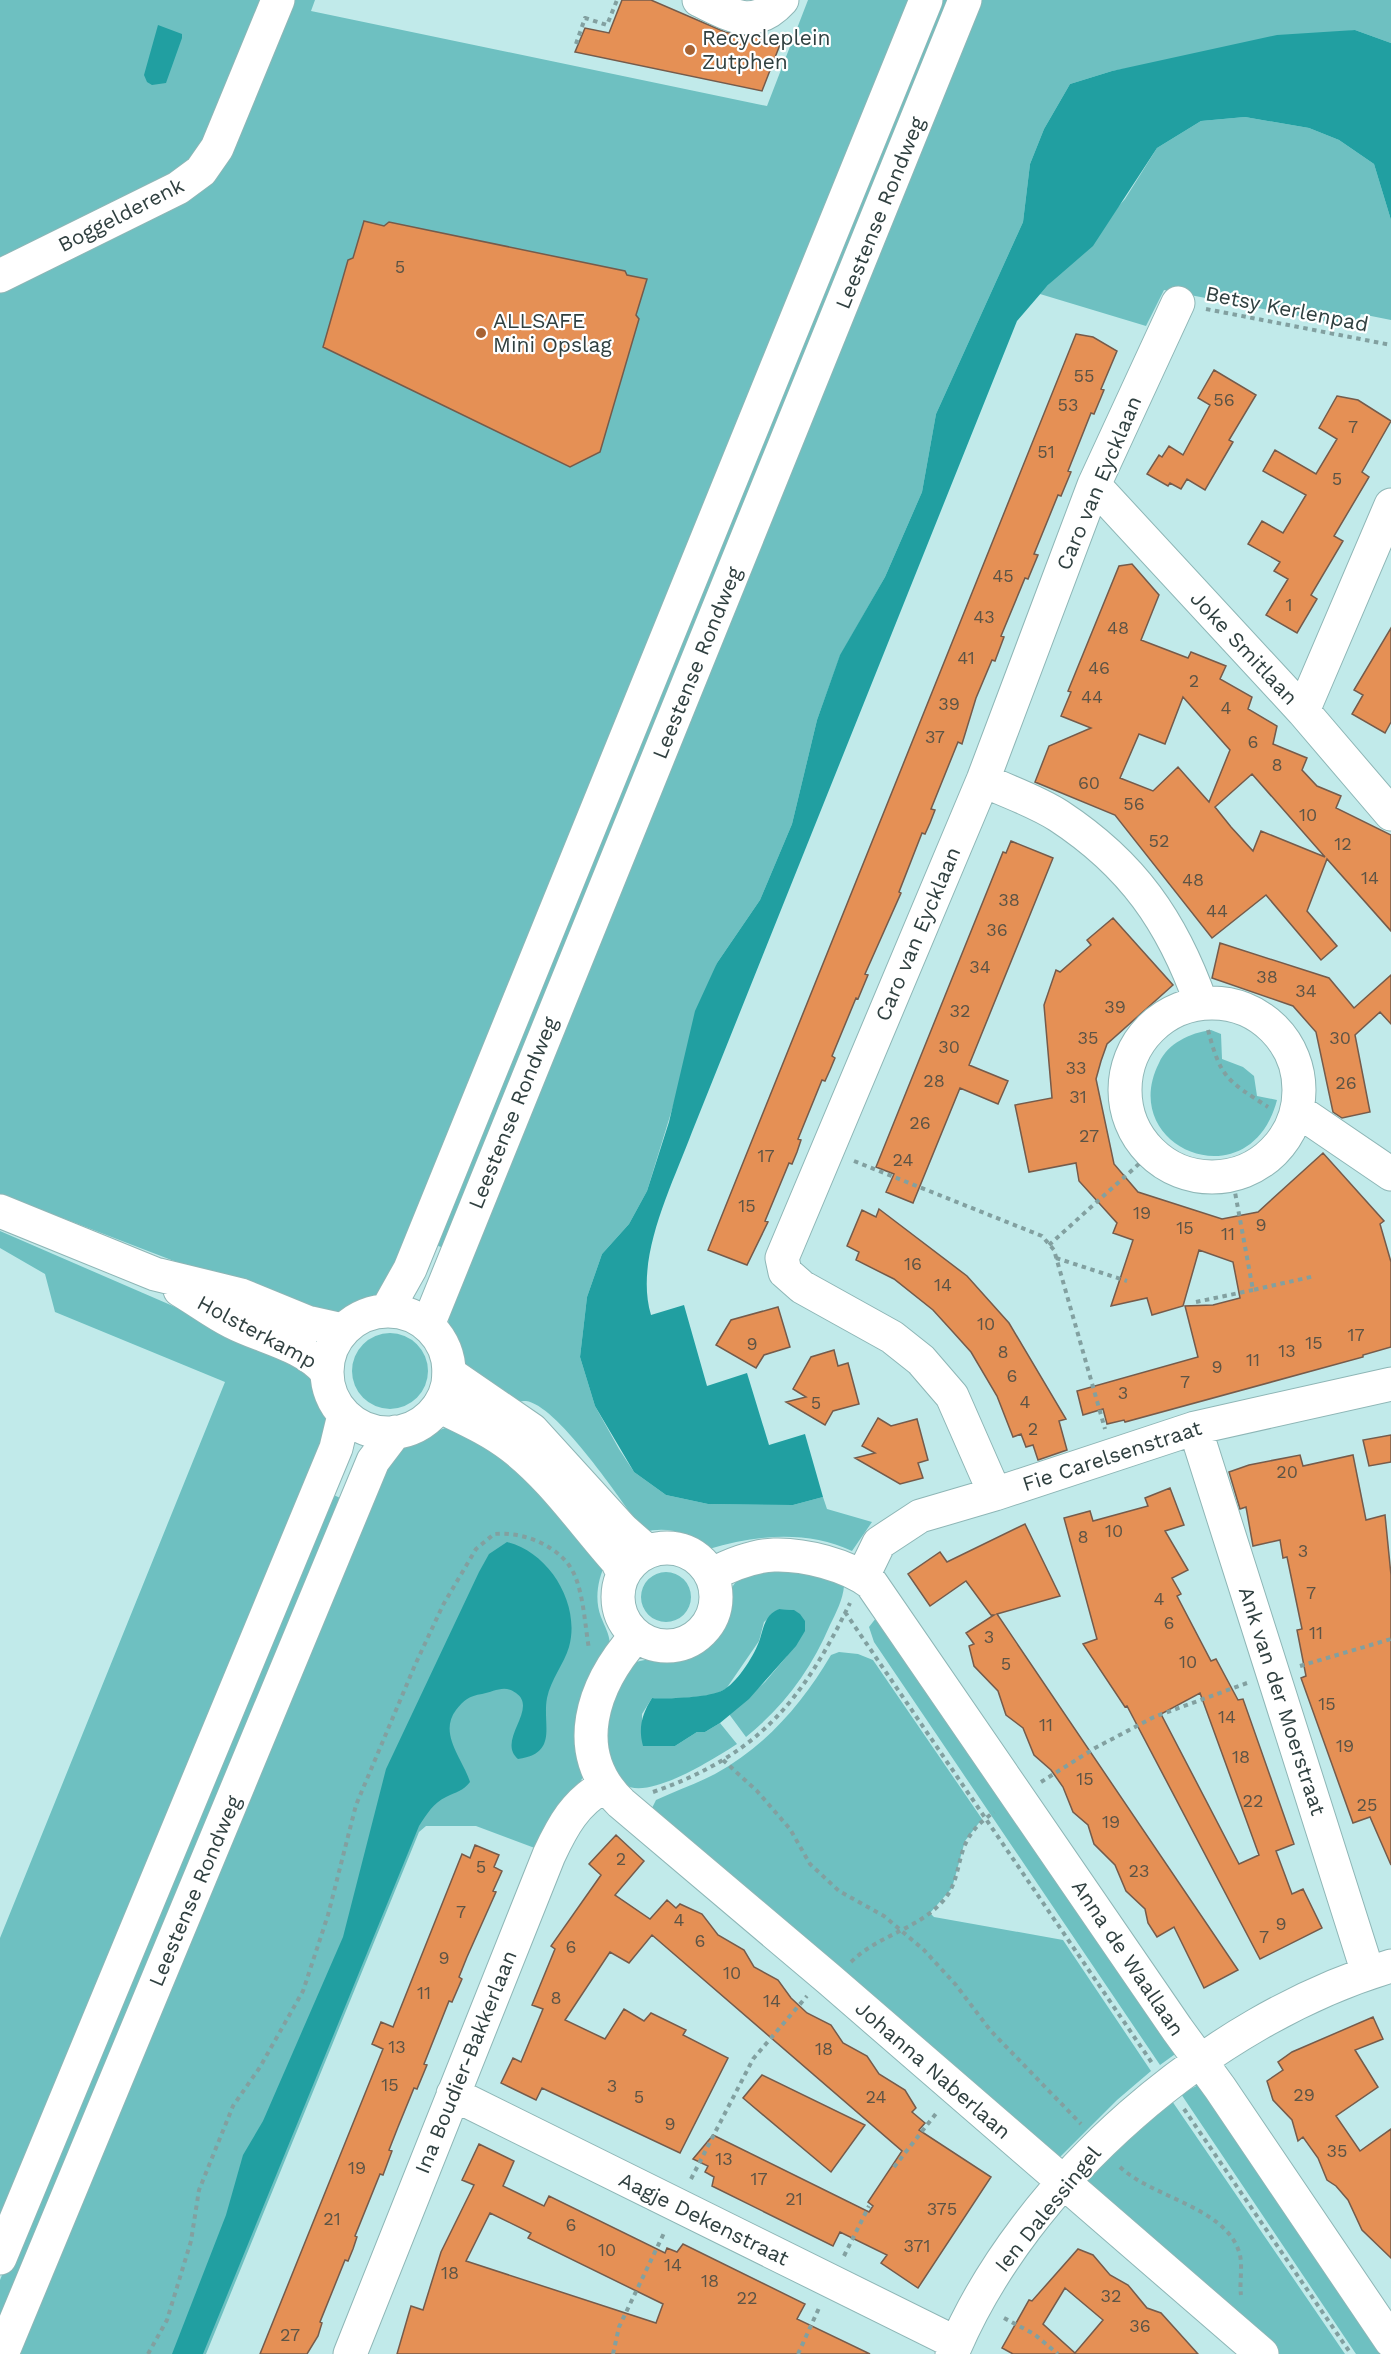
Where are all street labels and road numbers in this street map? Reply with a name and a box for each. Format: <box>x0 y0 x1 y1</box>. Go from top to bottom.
street label: Leestense Rondweg <box>830 112 930 312</box>
street label: Boggelderenk <box>54 172 188 257</box>
street label: Betsy Kerlenpad <box>1203 280 1371 337</box>
street label: Caro van Eycklaan <box>1051 392 1147 574</box>
street label: Leestense Rondweg <box>647 562 747 762</box>
street label: Joke Smitlaan <box>1185 586 1303 710</box>
street label: Caro van Eycklaan <box>870 843 966 1025</box>
street label: Leestense Rondweg <box>463 1012 563 1212</box>
street label: Holsterkamp <box>193 1290 321 1373</box>
street label: Fie Carelsenstraat <box>1019 1415 1205 1496</box>
street label: Ank van der Moerstraat <box>1234 1583 1331 1819</box>
street label: Leestense Rondweg <box>143 1791 246 1990</box>
street label: Anna de Waallaan <box>1067 1875 1190 2041</box>
street label: Ina Boudier-Bakkerlaan <box>409 1947 522 2177</box>
street label: Johanna Naberlaan <box>850 1995 1016 2144</box>
street label: Ien Dalessingel <box>989 2140 1106 2277</box>
street label: Aagje Dekenstraat <box>615 2167 793 2271</box>

